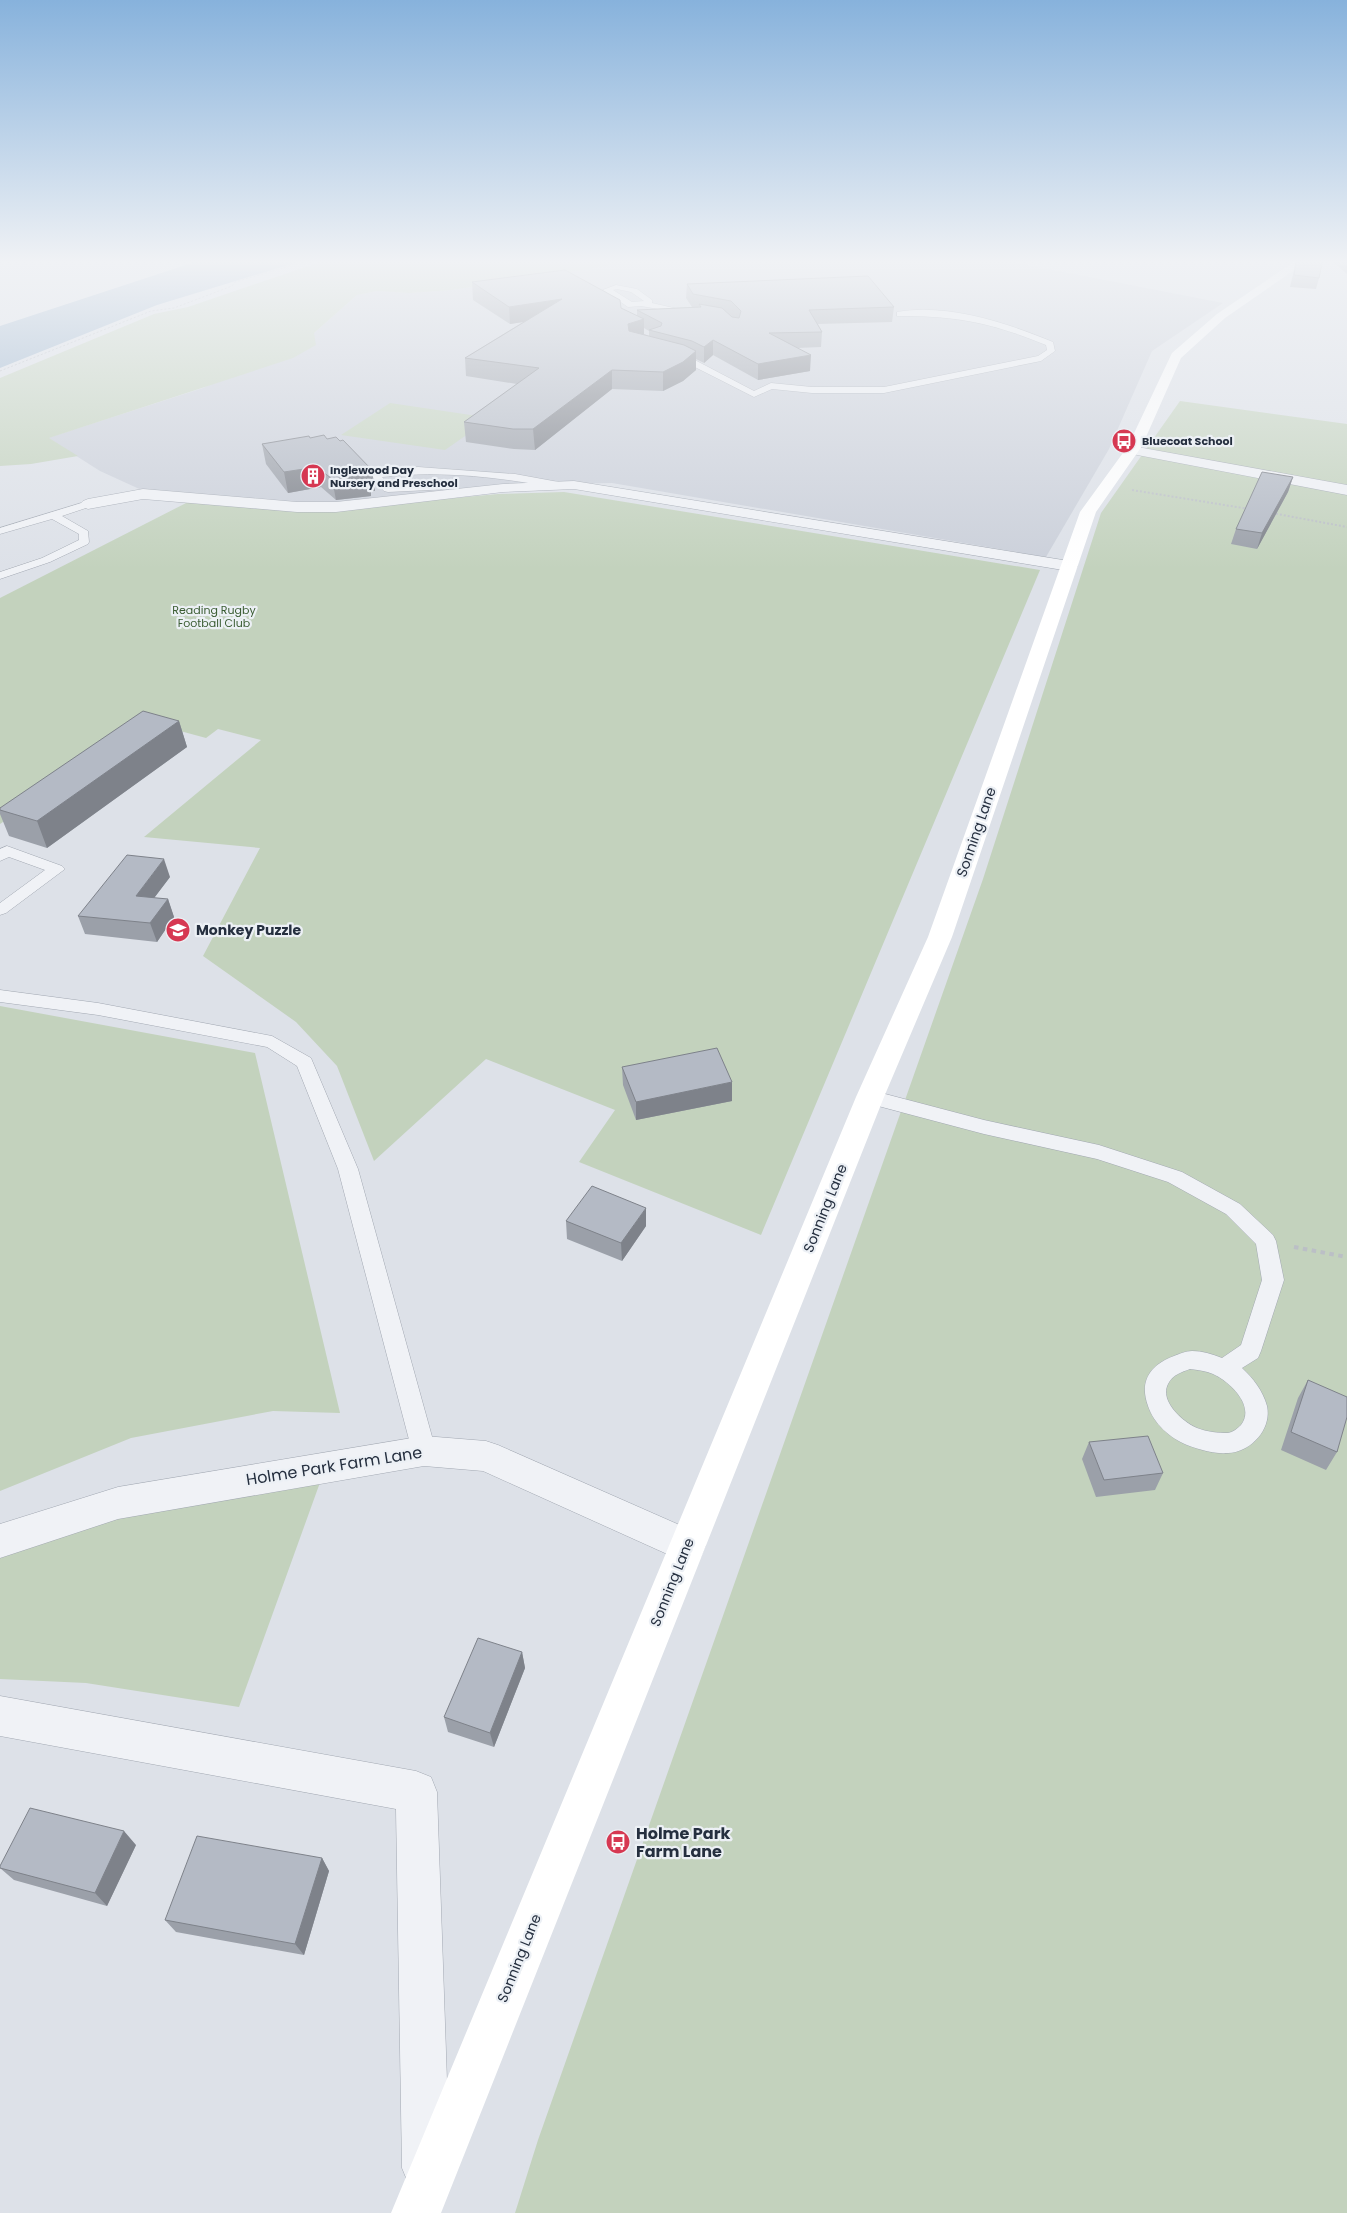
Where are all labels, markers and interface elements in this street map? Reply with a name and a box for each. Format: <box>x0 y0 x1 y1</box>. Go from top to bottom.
bus stop icon: Bluecoat School <box>1111 428 1137 454</box>
place label: Bluecoat School <box>1142 433 1233 449</box>
place label: Inglewood Day Nursery and Preschool <box>330 462 458 491</box>
building icon: Inglewood Day Nursery and Preschool <box>300 463 326 489</box>
park label: Reading Rugby Football Club <box>172 602 256 631</box>
street label: Sonning Lane <box>951 784 1001 880</box>
school or university icon: Monkey Puzzle <box>165 917 191 943</box>
place label: Monkey Puzzle <box>196 920 301 940</box>
street label: Sonning Lane <box>798 1160 852 1255</box>
street label: Holme Park Farm Lane <box>244 1441 424 1491</box>
street label: Sonning Lane <box>645 1534 699 1629</box>
place label: Holme Park Farm Lane <box>636 1822 730 1863</box>
bus stop icon: Holme Park Farm Lane <box>605 1829 631 1855</box>
street label: Sonning Lane <box>492 1910 546 2005</box>

